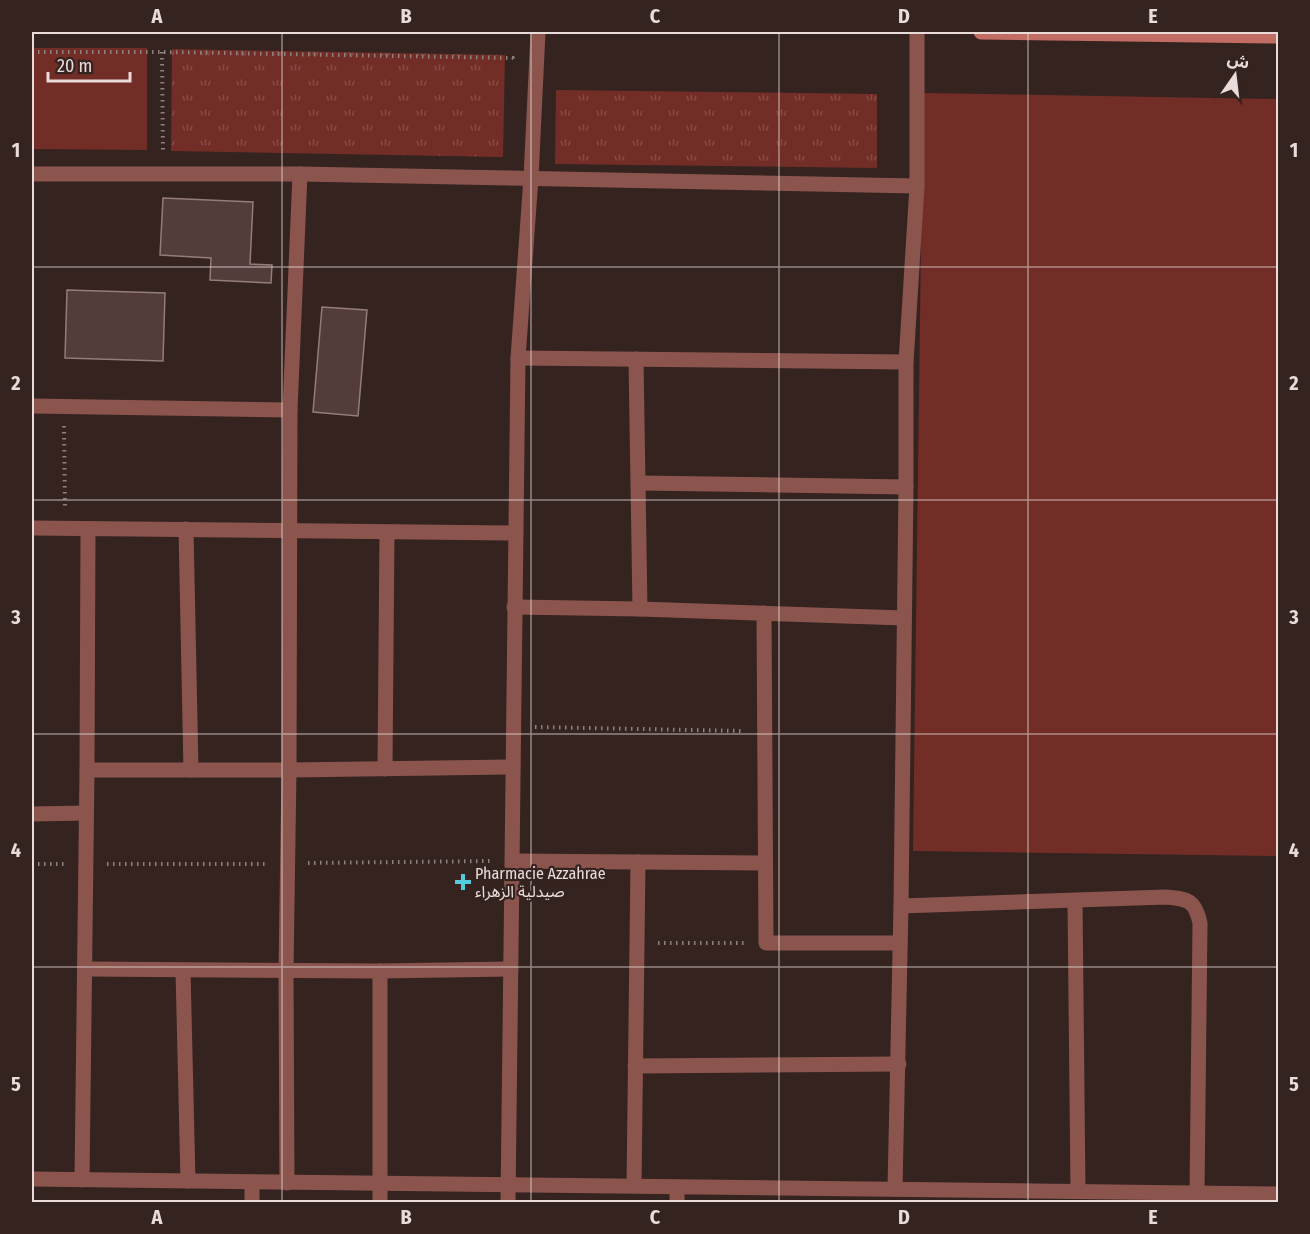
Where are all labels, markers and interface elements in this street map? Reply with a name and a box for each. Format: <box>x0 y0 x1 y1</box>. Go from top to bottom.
text: A <box>151 4 164 28</box>
text: B <box>400 4 412 28</box>
text: C <box>650 4 661 28</box>
text: D <box>898 4 910 28</box>
text: E <box>1148 4 1158 28</box>
scale bar <box>48 45 130 83</box>
north arrow <box>1205 45 1265 105</box>
text: ش <box>1226 49 1252 73</box>
text: 20 m <box>57 55 92 77</box>
text: 1 <box>12 138 20 162</box>
text: 1 <box>1290 138 1298 162</box>
text: 2 <box>10 371 21 395</box>
text: 2 <box>1288 371 1299 395</box>
text: 3 <box>10 605 21 629</box>
text: 3 <box>1288 605 1299 629</box>
text: 4 <box>11 838 21 862</box>
text: 4 <box>1289 838 1299 862</box>
place label: Pharmacie Azzahrae صيدلية الزهراء <box>475 864 606 901</box>
marker: Pharmacie Azzahrae صيدلية الزهراء <box>456 875 470 889</box>
text: 5 <box>11 1072 21 1096</box>
text: 5 <box>1289 1072 1299 1096</box>
text: A <box>151 1205 164 1229</box>
text: B <box>400 1205 412 1229</box>
text: C <box>650 1205 661 1229</box>
text: D <box>898 1205 910 1229</box>
text: E <box>1148 1205 1158 1229</box>

